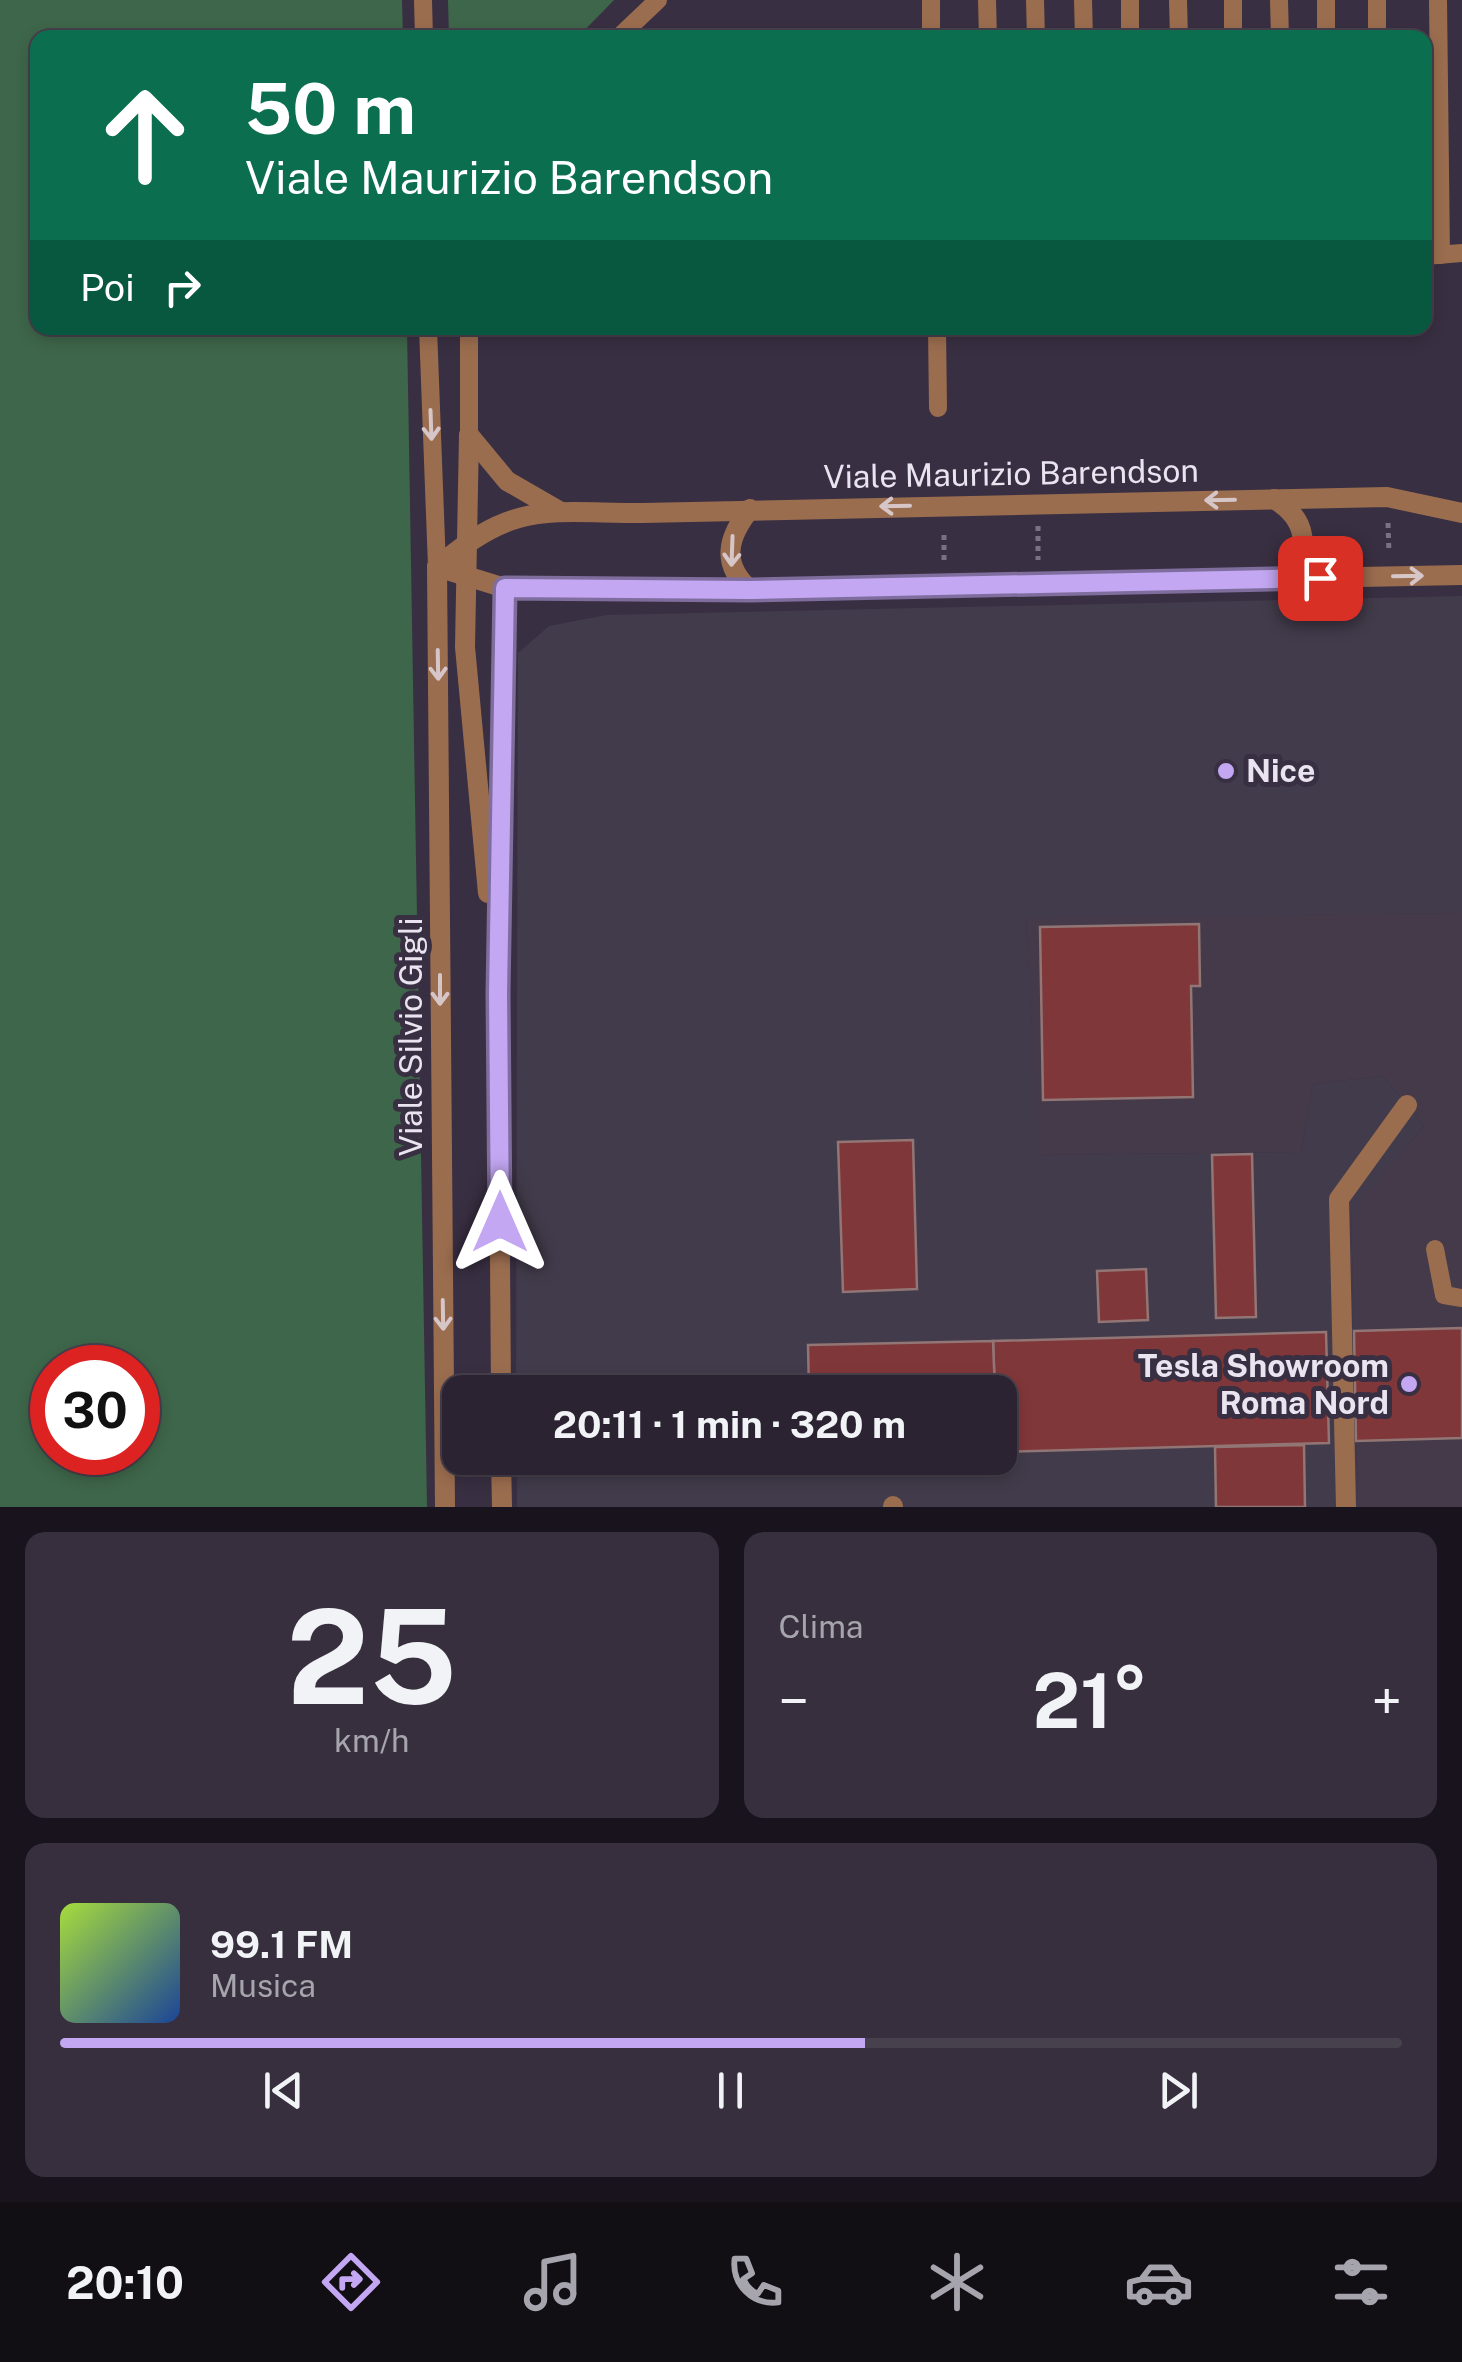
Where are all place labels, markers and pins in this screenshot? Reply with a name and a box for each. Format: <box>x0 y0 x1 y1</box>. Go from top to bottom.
pin <box>1278 536 1363 621</box>
place label: Nice <box>1246 752 1315 789</box>
marker: Nice <box>1215 760 1237 782</box>
place label: Tesla Showroom Roma Nord <box>1138 1347 1389 1421</box>
marker: Tesla Showroom Roma Nord <box>1398 1373 1420 1395</box>

